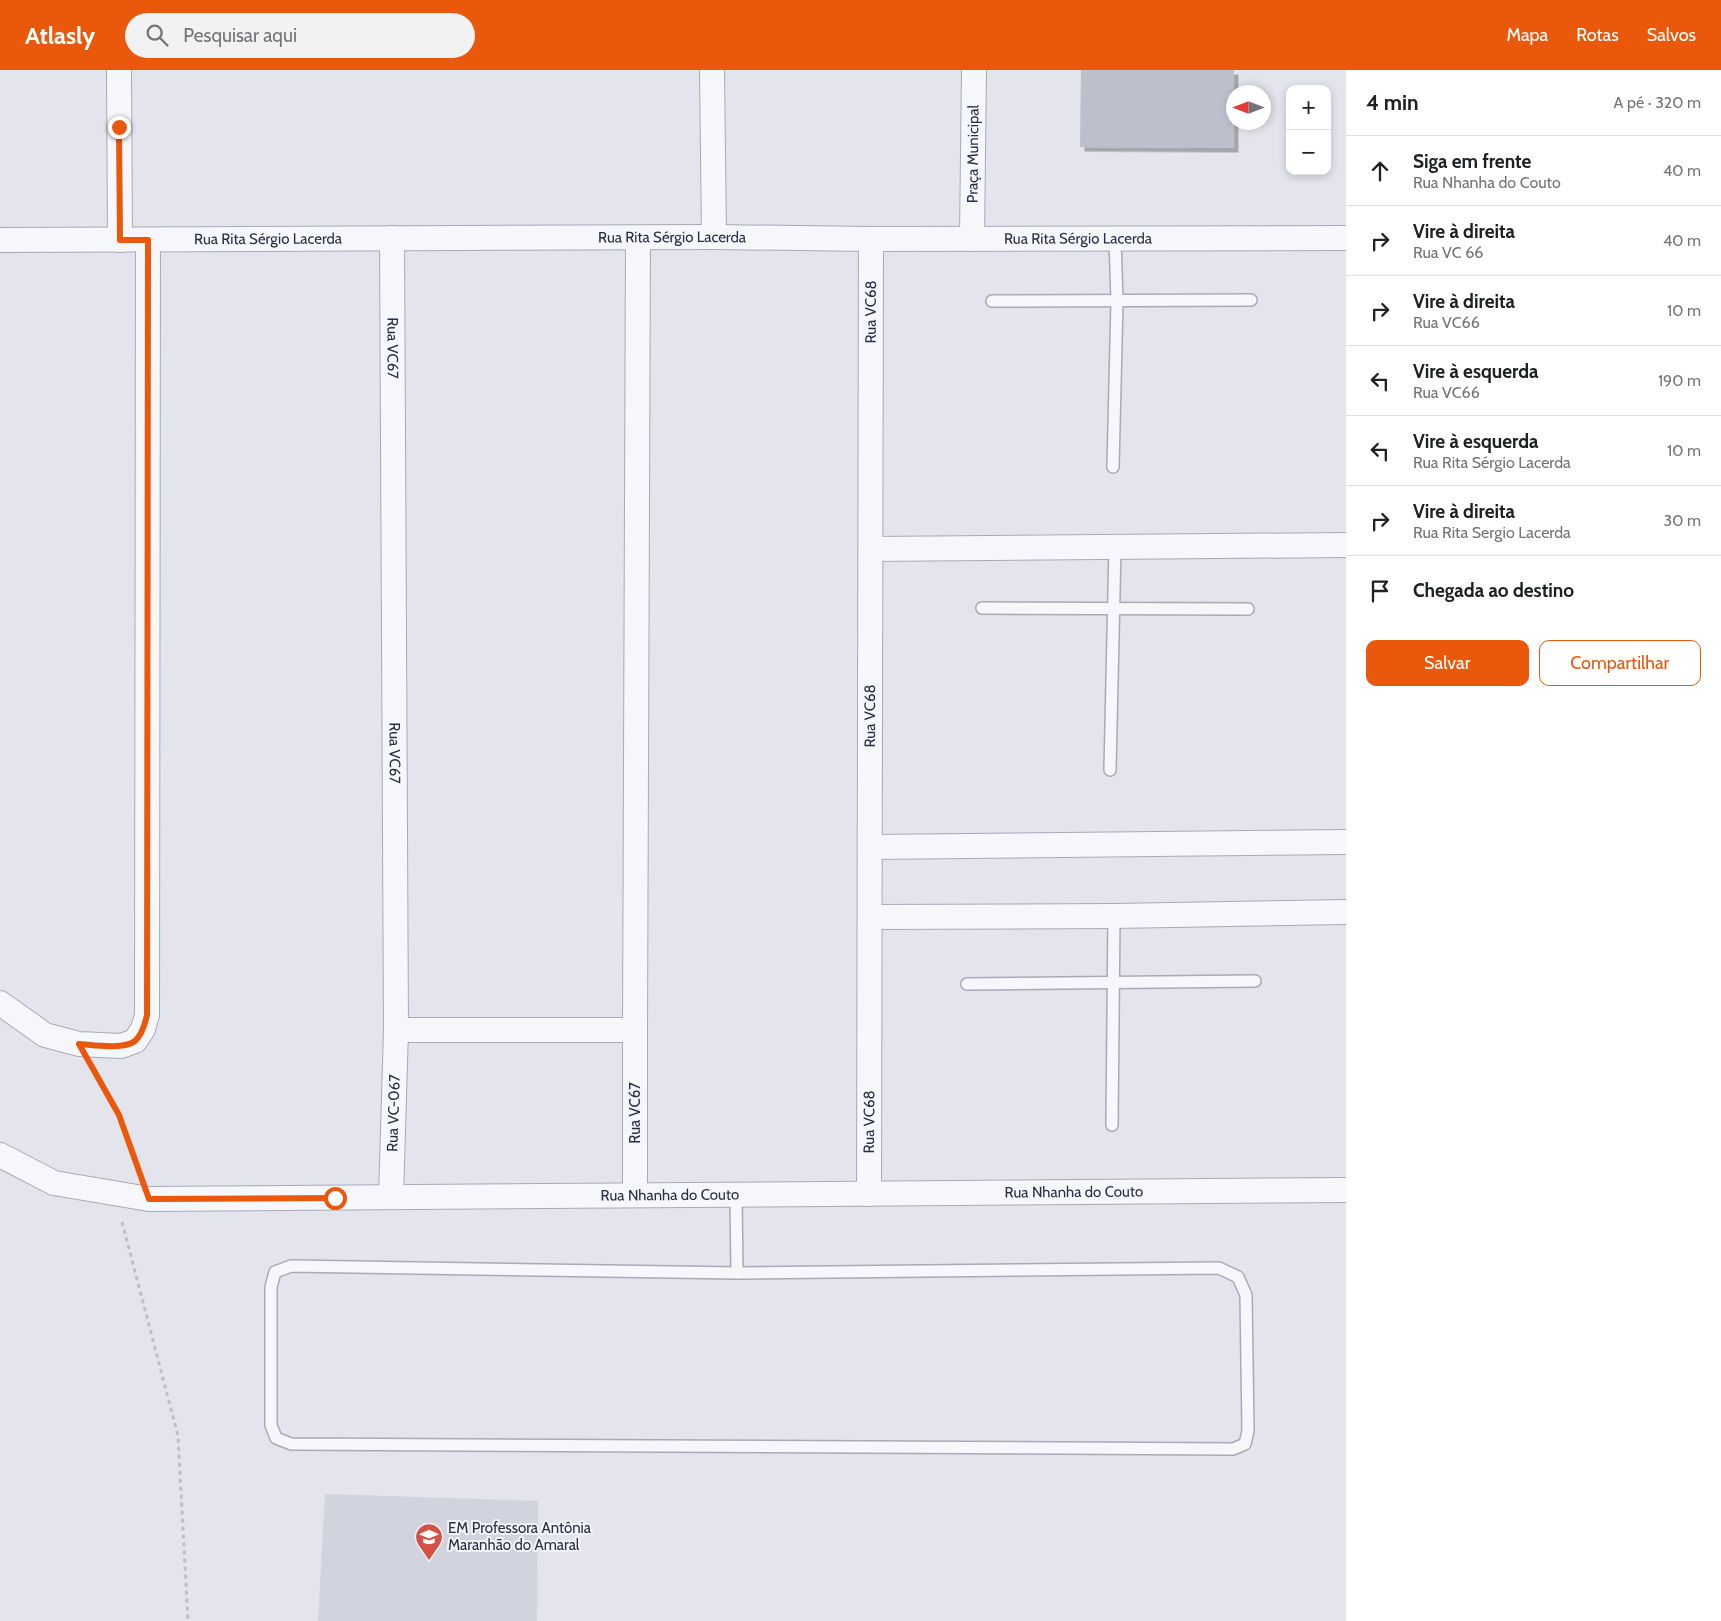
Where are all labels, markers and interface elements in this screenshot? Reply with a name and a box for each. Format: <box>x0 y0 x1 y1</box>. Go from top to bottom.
search box <box>125 13 475 58</box>
text: Atlasly <box>25 21 95 50</box>
icon: search <box>143 21 171 49</box>
text: Pesquisar aqui <box>183 24 297 47</box>
text: Mapa <box>1506 24 1548 46</box>
text: Rotas <box>1576 24 1619 46</box>
text: Salvos <box>1647 24 1696 46</box>
north arrow <box>1226 85 1271 130</box>
map controls <box>1286 85 1331 175</box>
button: + <box>1286 85 1331 130</box>
text: 4 min <box>1366 90 1419 115</box>
text: A pé · 320 m <box>1614 93 1701 112</box>
street label: Praça Municipal <box>963 104 983 203</box>
route end <box>108 116 131 139</box>
button: − <box>1286 130 1331 175</box>
text: Siga em frente <box>1413 150 1531 173</box>
icon: ahead <box>1366 157 1394 185</box>
text: 40 m <box>1663 161 1701 180</box>
text: Rua Nhanha do Couto <box>1413 173 1561 192</box>
text: Vire à direita <box>1413 220 1515 243</box>
icon: right <box>1366 227 1394 255</box>
street label: Rua Rita Sérgio Lacerda <box>598 228 747 246</box>
street label: Rua Rita Sérgio Lacerda <box>1004 229 1153 248</box>
street label: Rua Rita Sérgio Lacerda <box>194 230 343 248</box>
text: 40 m <box>1663 231 1701 250</box>
text: Rua VC 66 <box>1413 243 1483 262</box>
street label: Rua VC68 <box>862 280 880 344</box>
text: Vire à direita <box>1413 290 1515 313</box>
icon: right <box>1366 297 1394 325</box>
text: 10 m <box>1667 301 1701 320</box>
text: Rua VC66 <box>1413 313 1480 332</box>
street label: Rua VC67 <box>383 317 402 379</box>
text: Vire à esquerda <box>1413 360 1539 383</box>
icon: left <box>1366 367 1394 395</box>
text: 190 m <box>1658 371 1701 390</box>
text: Rua VC66 <box>1413 383 1480 402</box>
text: Vire à esquerda <box>1413 430 1539 453</box>
icon: left <box>1366 437 1394 465</box>
text: 10 m <box>1667 441 1701 460</box>
text: Rua Rita Sérgio Lacerda <box>1413 453 1571 472</box>
text: Vire à direita <box>1413 500 1515 523</box>
icon: right <box>1366 507 1394 535</box>
text: 30 m <box>1664 511 1701 530</box>
text: Rua Rita Sergio Lacerda <box>1413 523 1571 542</box>
icon: arrive <box>1366 577 1394 605</box>
text: Chegada ao destino <box>1413 579 1574 602</box>
button: Salvar <box>1366 640 1529 686</box>
button: Compartilhar <box>1539 640 1701 686</box>
street label: Rua VC68 <box>861 684 879 748</box>
street label: Rua VC67 <box>385 722 404 784</box>
street label: Rua VC-067 <box>383 1074 404 1152</box>
street label: Rua VC67 <box>626 1082 644 1144</box>
street label: Rua VC68 <box>860 1090 878 1154</box>
street label: Rua Nhanha do Couto <box>1004 1183 1143 1202</box>
street label: Rua Nhanha do Couto <box>600 1186 739 1205</box>
route start <box>324 1187 347 1210</box>
place label: EM Professora Antônia Maranhão do Amaral <box>448 1519 592 1554</box>
school or university icon: EM Professora Antônia Maranhão do Amaral <box>414 1522 444 1561</box>

